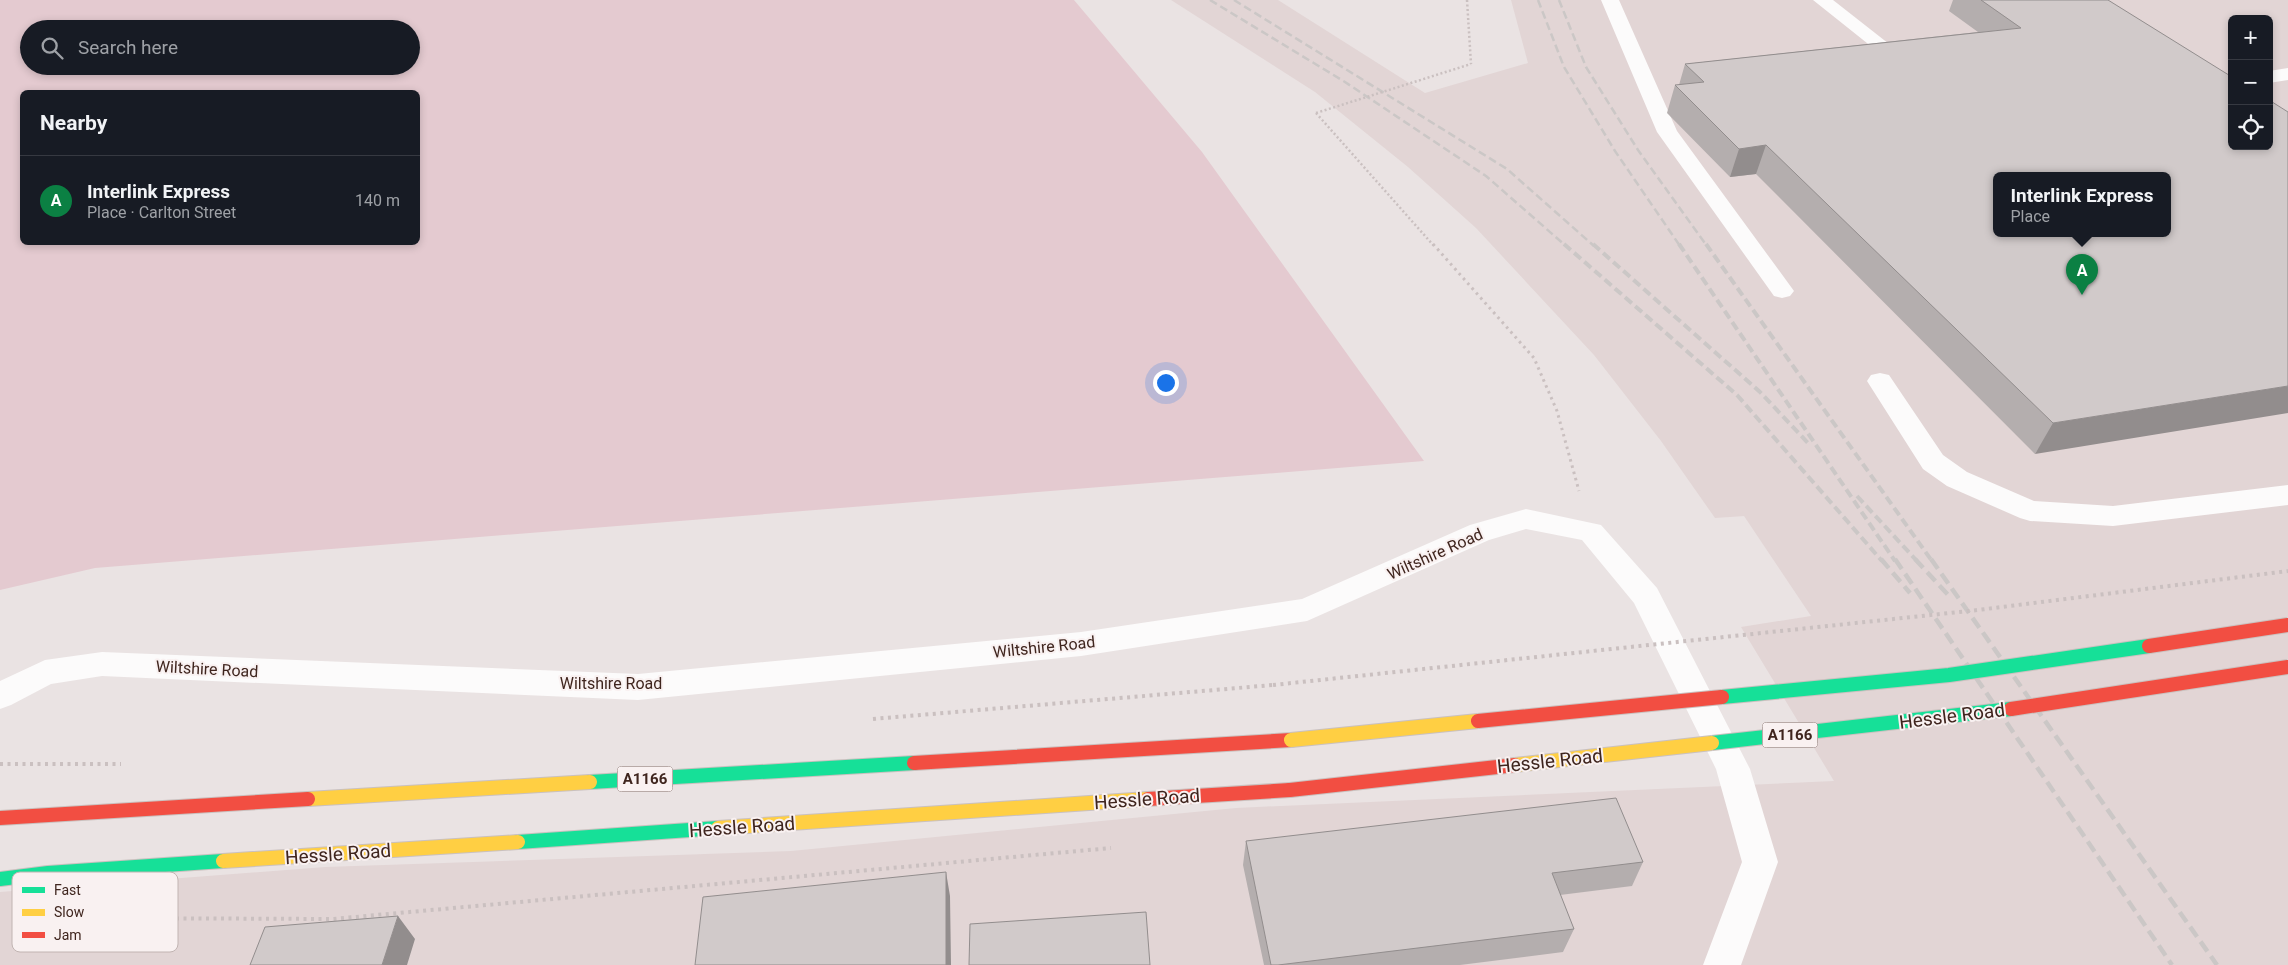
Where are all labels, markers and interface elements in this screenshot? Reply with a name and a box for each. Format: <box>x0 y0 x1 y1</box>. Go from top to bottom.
map controls <box>2228 15 2273 150</box>
button: + <box>2228 15 2273 60</box>
search box <box>20 20 420 75</box>
icon: search <box>38 34 66 62</box>
text: Search here <box>78 36 178 59</box>
button: − <box>2228 60 2273 105</box>
button: locate <box>2228 105 2273 150</box>
text: Nearby <box>40 111 107 135</box>
popup <box>1993 172 2171 237</box>
text: Interlink Express <box>87 180 230 203</box>
text: Interlink Express <box>2010 184 2154 207</box>
text: A <box>51 191 61 210</box>
text: 140 m <box>355 191 400 210</box>
text: Place · Carlton Street <box>87 203 236 222</box>
text: Place <box>2010 207 2050 226</box>
pin: A <box>2066 254 2098 295</box>
your location <box>1153 370 1179 396</box>
street label: Wiltshire Road <box>1384 524 1486 584</box>
street label: Wiltshire Road <box>992 632 1096 662</box>
street label: Wiltshire Road <box>155 657 259 681</box>
street label: Wiltshire Road <box>560 674 662 693</box>
street label: Hessle Road <box>1898 698 2006 734</box>
road number: A1166 <box>1762 722 1818 748</box>
street label: Hessle Road <box>1496 744 1604 778</box>
road number: A1166 <box>618 766 672 792</box>
street label: Hessle Road <box>1093 784 1201 814</box>
street label: Hessle Road <box>688 812 796 842</box>
street label: Hessle Road <box>284 839 392 869</box>
legend <box>12 872 178 952</box>
text: Fast <box>54 882 81 898</box>
text: Slow <box>54 904 85 920</box>
text: Jam <box>54 927 82 943</box>

